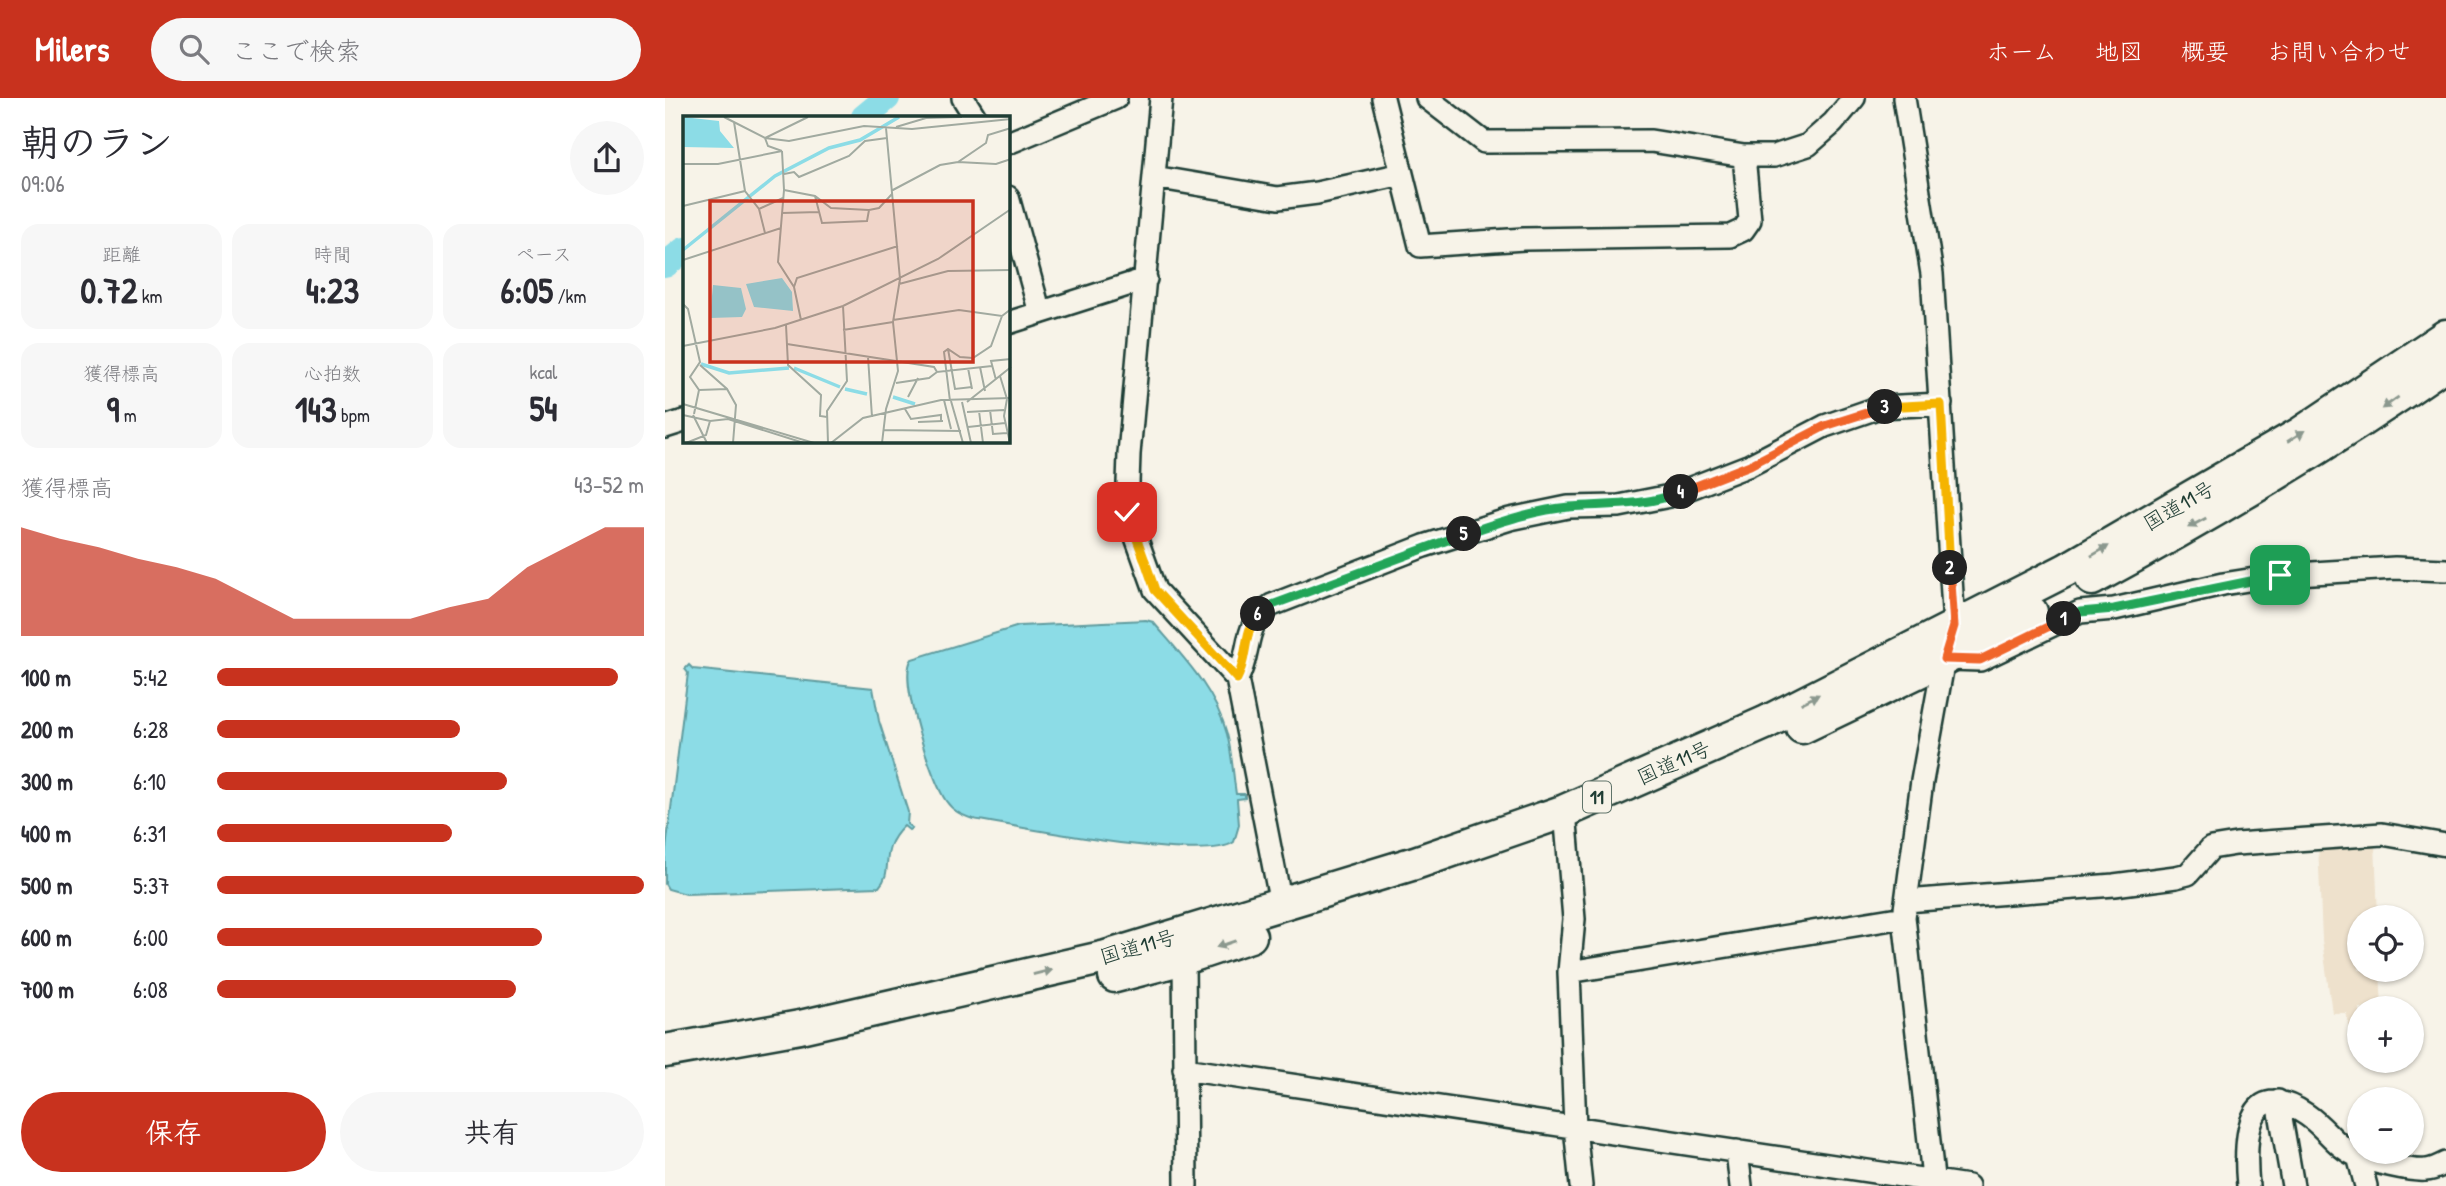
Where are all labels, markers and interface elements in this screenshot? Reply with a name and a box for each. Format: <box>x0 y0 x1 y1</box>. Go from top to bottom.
search box <box>151 18 641 81</box>
text: Milers <box>35 27 109 71</box>
icon: search <box>175 30 213 68</box>
text: ここで検索 <box>231 33 361 68</box>
text: ホーム <box>1986 35 2057 67</box>
text: 地図 <box>2095 35 2143 67</box>
text: 概要 <box>2181 35 2229 67</box>
text: お問い合わせ <box>2267 35 2411 67</box>
text: 朝のラン <box>21 116 173 168</box>
inset map <box>683 116 1010 443</box>
button: share <box>570 121 644 195</box>
text: 09:06 <box>21 168 65 199</box>
text: 距離 <box>102 241 141 267</box>
text: 時間 <box>313 241 352 267</box>
text: ペース <box>516 241 571 267</box>
text: 0.72 <box>80 267 137 314</box>
text: 4:23 <box>306 267 359 314</box>
text: 6:05 <box>501 267 553 314</box>
text: km <box>137 283 163 309</box>
text: /km <box>553 283 586 309</box>
text: kcal <box>530 359 557 385</box>
text: 獲得標高 <box>83 360 160 386</box>
text: 心拍数 <box>304 360 361 386</box>
text: 54 <box>530 385 557 432</box>
text: 9 <box>106 386 119 433</box>
text: 143 <box>295 386 337 433</box>
pin: 3 <box>1867 390 1903 424</box>
text: 3 <box>1880 393 1889 419</box>
one-way arrow <box>2381 396 2399 410</box>
text: m <box>119 402 137 428</box>
text: bpm <box>337 402 370 428</box>
one-way arrow <box>2286 429 2306 442</box>
text: 43–52 m <box>574 469 644 500</box>
text: 獲得標高 <box>21 472 113 503</box>
street label: 国道11号 <box>2138 473 2220 538</box>
pin: 4 <box>1663 474 1699 510</box>
text: 4 <box>1677 478 1684 504</box>
pin <box>1097 482 1157 542</box>
icon: check <box>1108 493 1146 531</box>
pin: 5 <box>1447 516 1481 551</box>
one-way arrow <box>2187 517 2207 529</box>
text: 5 <box>1459 520 1468 546</box>
one-way arrow <box>2090 545 2109 557</box>
pin <box>2250 545 2310 605</box>
pin: 2 <box>1933 550 1967 586</box>
text: 2 <box>1945 554 1954 580</box>
icon: arrive <box>2261 556 2299 594</box>
pin: 6 <box>1241 596 1275 632</box>
text: 6 <box>1254 600 1261 626</box>
pin: 1 <box>2047 602 2081 636</box>
text: 1 <box>2060 605 2067 631</box>
text: 100 m <box>21 662 71 693</box>
text: 5:42 <box>133 662 167 693</box>
one-way arrow <box>1800 694 1820 705</box>
text: 200 m <box>21 714 73 745</box>
text: 6:28 <box>133 714 168 745</box>
street label: 国道11号 <box>1632 733 1715 792</box>
text: 300 m <box>21 766 73 797</box>
text: 6:10 <box>133 766 166 797</box>
road number: 11 <box>1583 782 1611 812</box>
text: 400 m <box>21 818 71 849</box>
text: 6:31 <box>133 818 166 849</box>
text: 500 m <box>21 870 72 901</box>
text: 5:37 <box>133 870 170 901</box>
map controls <box>2347 905 2424 1164</box>
button: locate <box>2347 905 2424 982</box>
text: 600 m <box>21 922 72 953</box>
text: 6:00 <box>133 922 168 953</box>
street label: 国道11号 <box>1096 922 1179 971</box>
one-way arrow <box>1216 939 1237 950</box>
one-way arrow <box>1033 966 1055 977</box>
text: 700 m <box>21 974 74 1005</box>
text: 6:08 <box>133 974 168 1005</box>
button: + <box>2347 996 2424 1073</box>
button: − <box>2347 1087 2424 1164</box>
button: 保存 <box>21 1092 326 1172</box>
button: 共有 <box>340 1092 644 1172</box>

